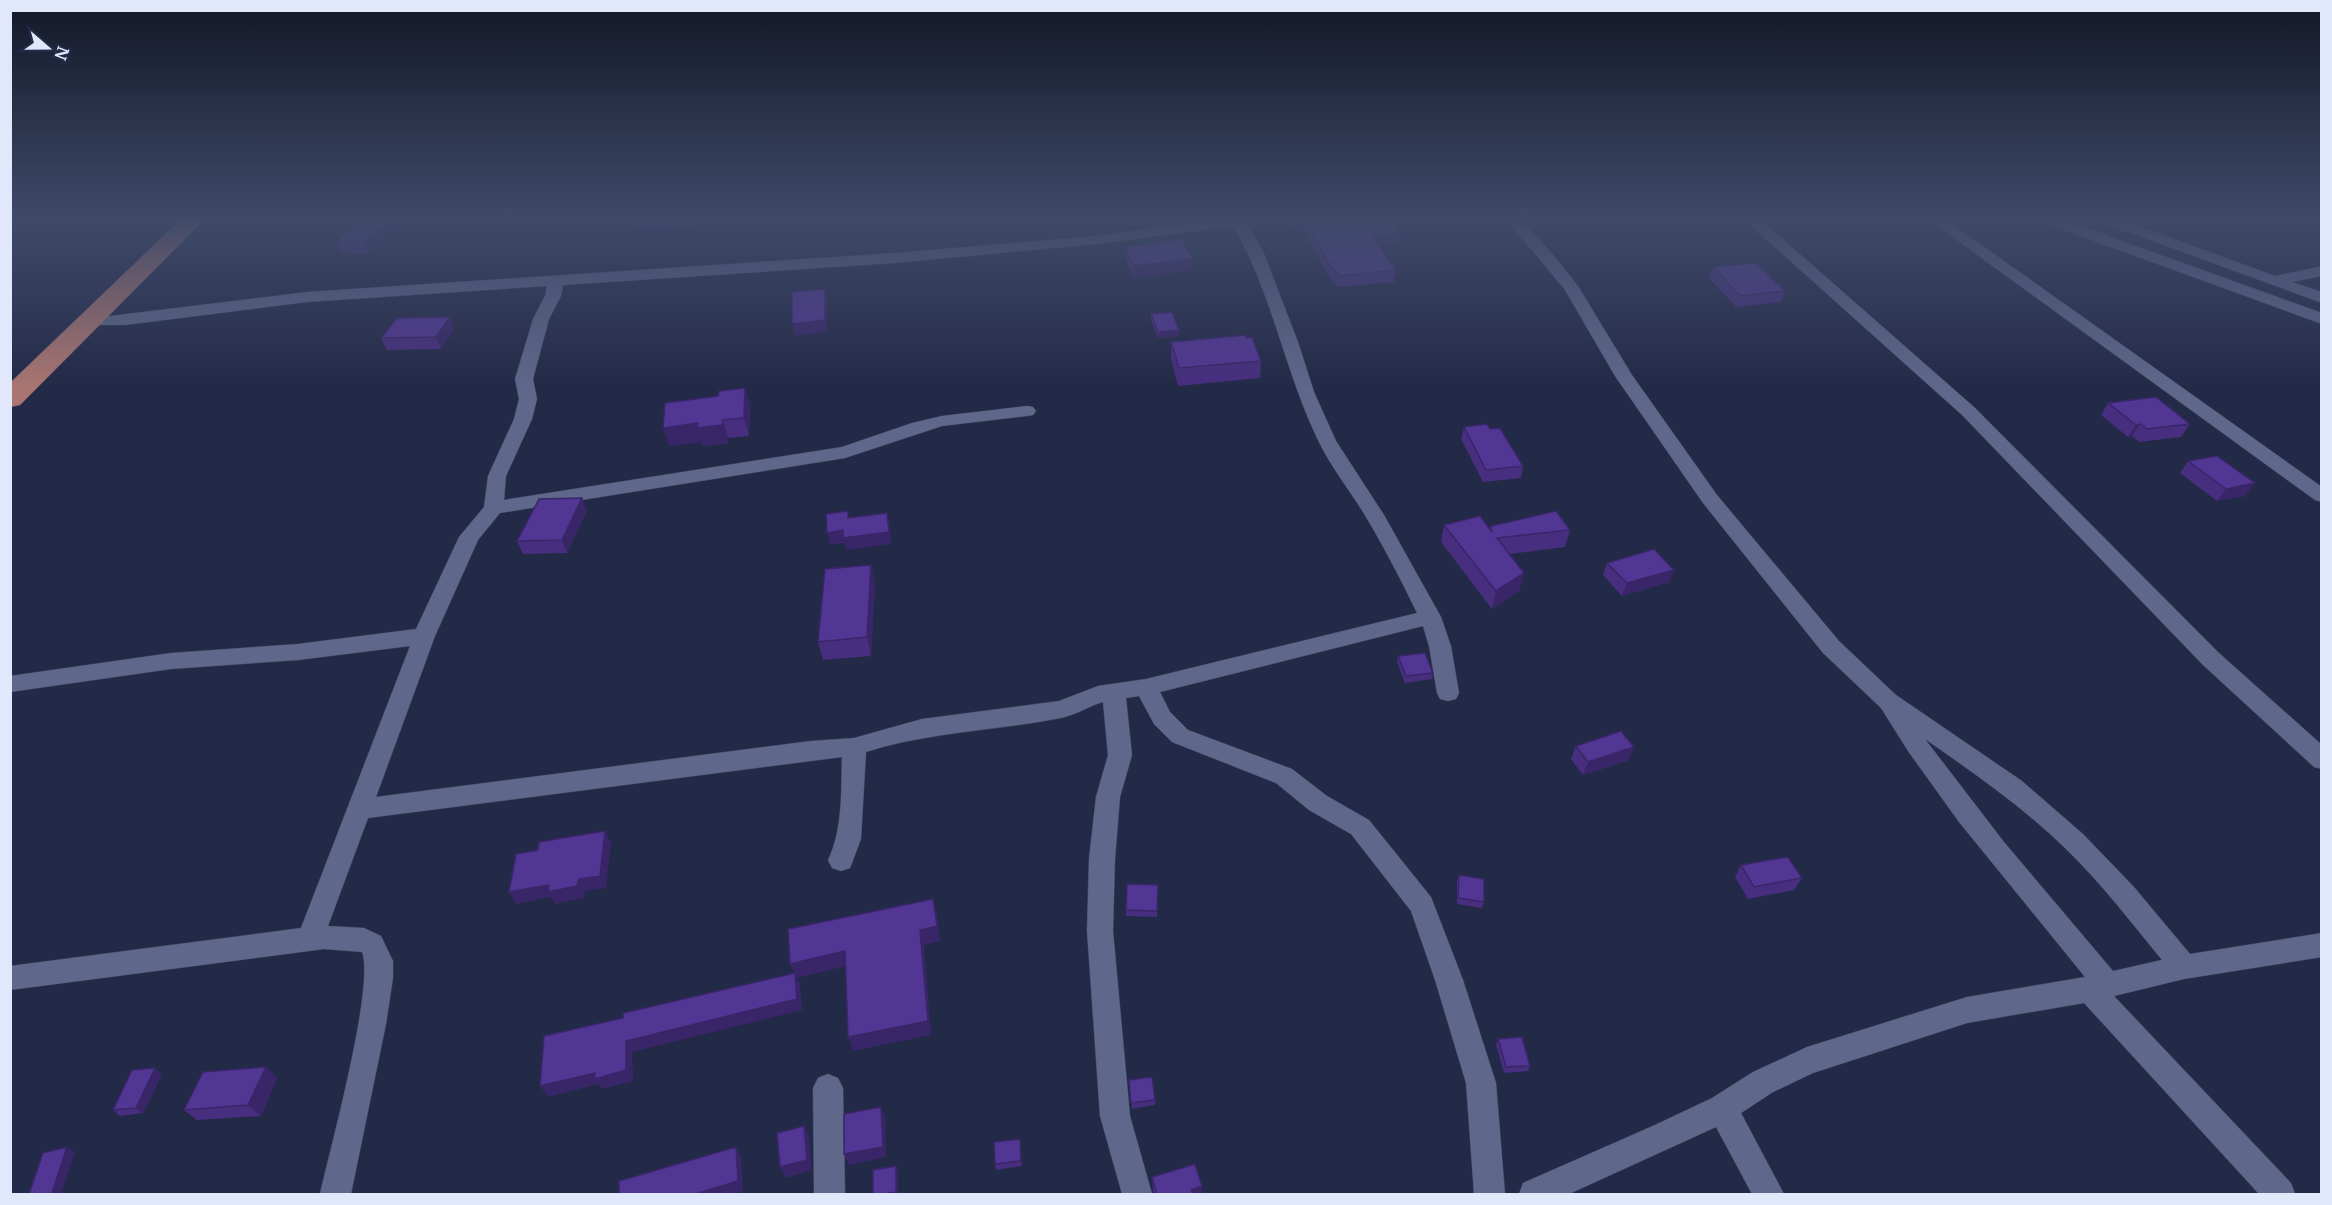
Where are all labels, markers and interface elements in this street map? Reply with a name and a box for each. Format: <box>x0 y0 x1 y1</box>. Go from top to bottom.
north arrow <box>18 18 78 78</box>
text: N <box>50 44 74 63</box>

